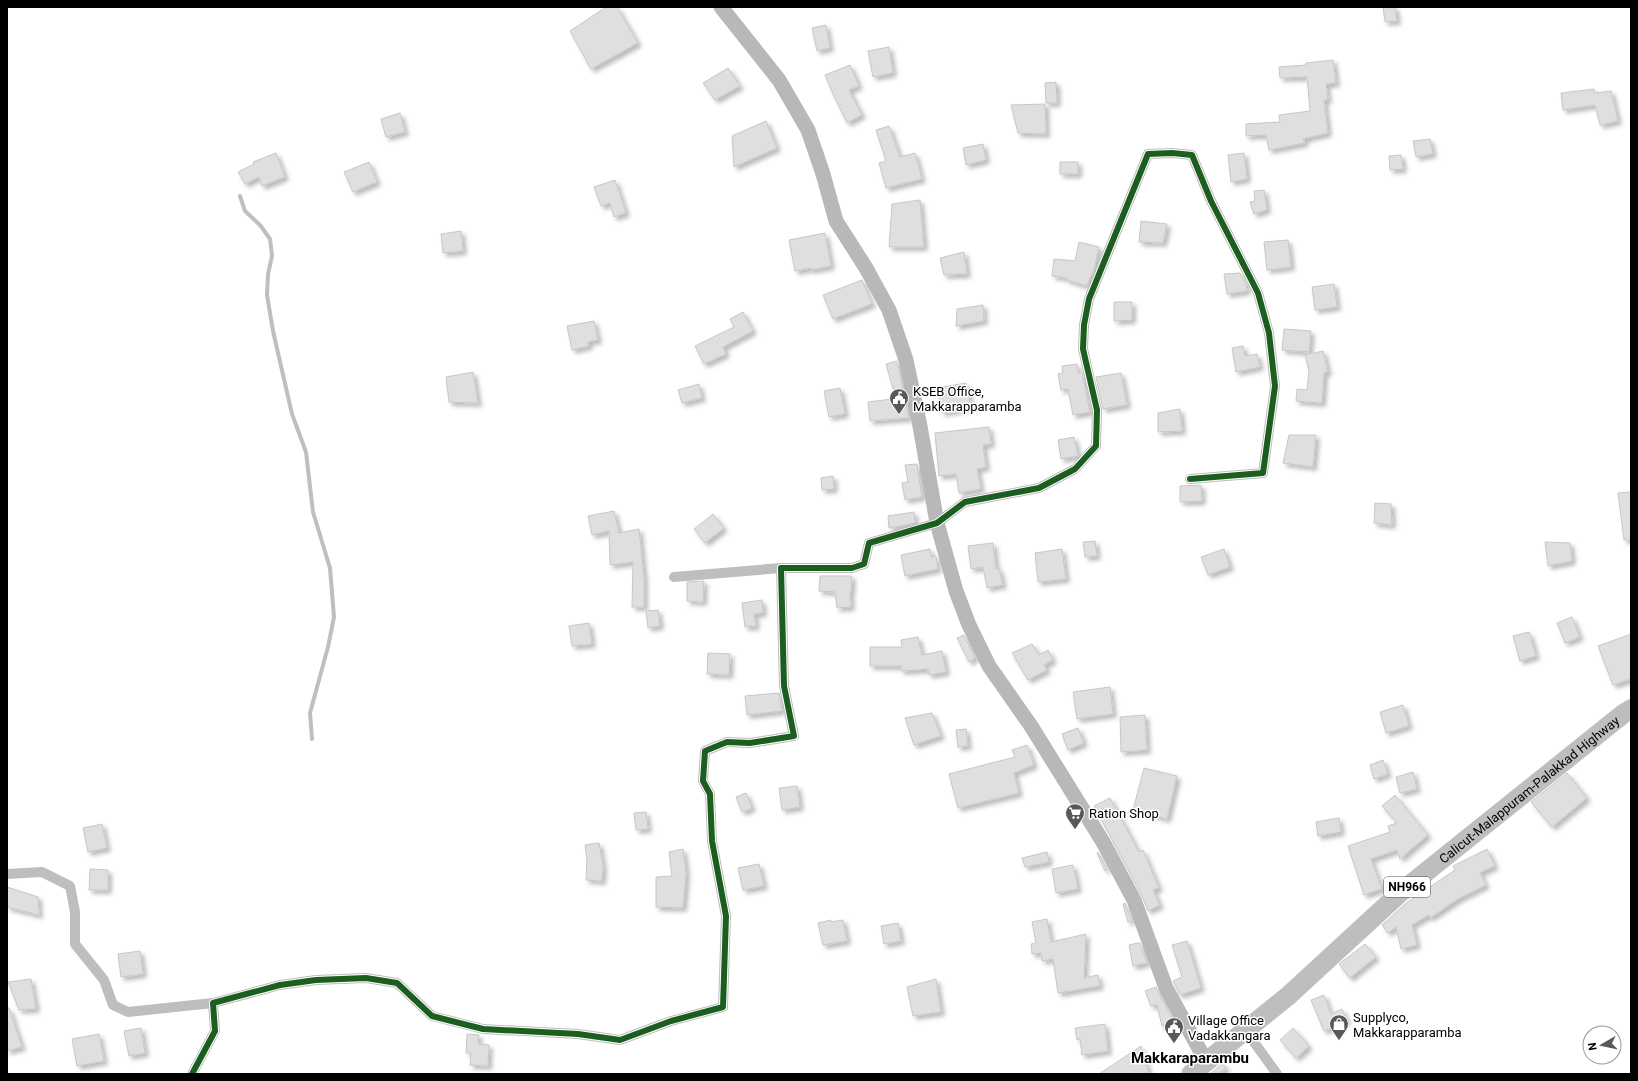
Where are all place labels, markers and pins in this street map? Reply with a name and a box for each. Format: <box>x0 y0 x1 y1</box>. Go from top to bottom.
place label: KSEB Office, Makkarapparamba <box>913 384 1022 414</box>
public building icon: KSEB Office, Makkarapparamba <box>888 387 910 415</box>
supermarket icon: Ration Shop <box>1064 802 1086 830</box>
place label: Ration Shop <box>1089 806 1159 821</box>
place label: Supplyco, Makkarapparamba <box>1353 1010 1462 1040</box>
place label: Village Office Vadakkangara <box>1188 1013 1270 1043</box>
shop icon: Supplyco, Makkarapparamba <box>1328 1013 1350 1041</box>
public building icon: Village Office Vadakkangara <box>1163 1016 1185 1044</box>

